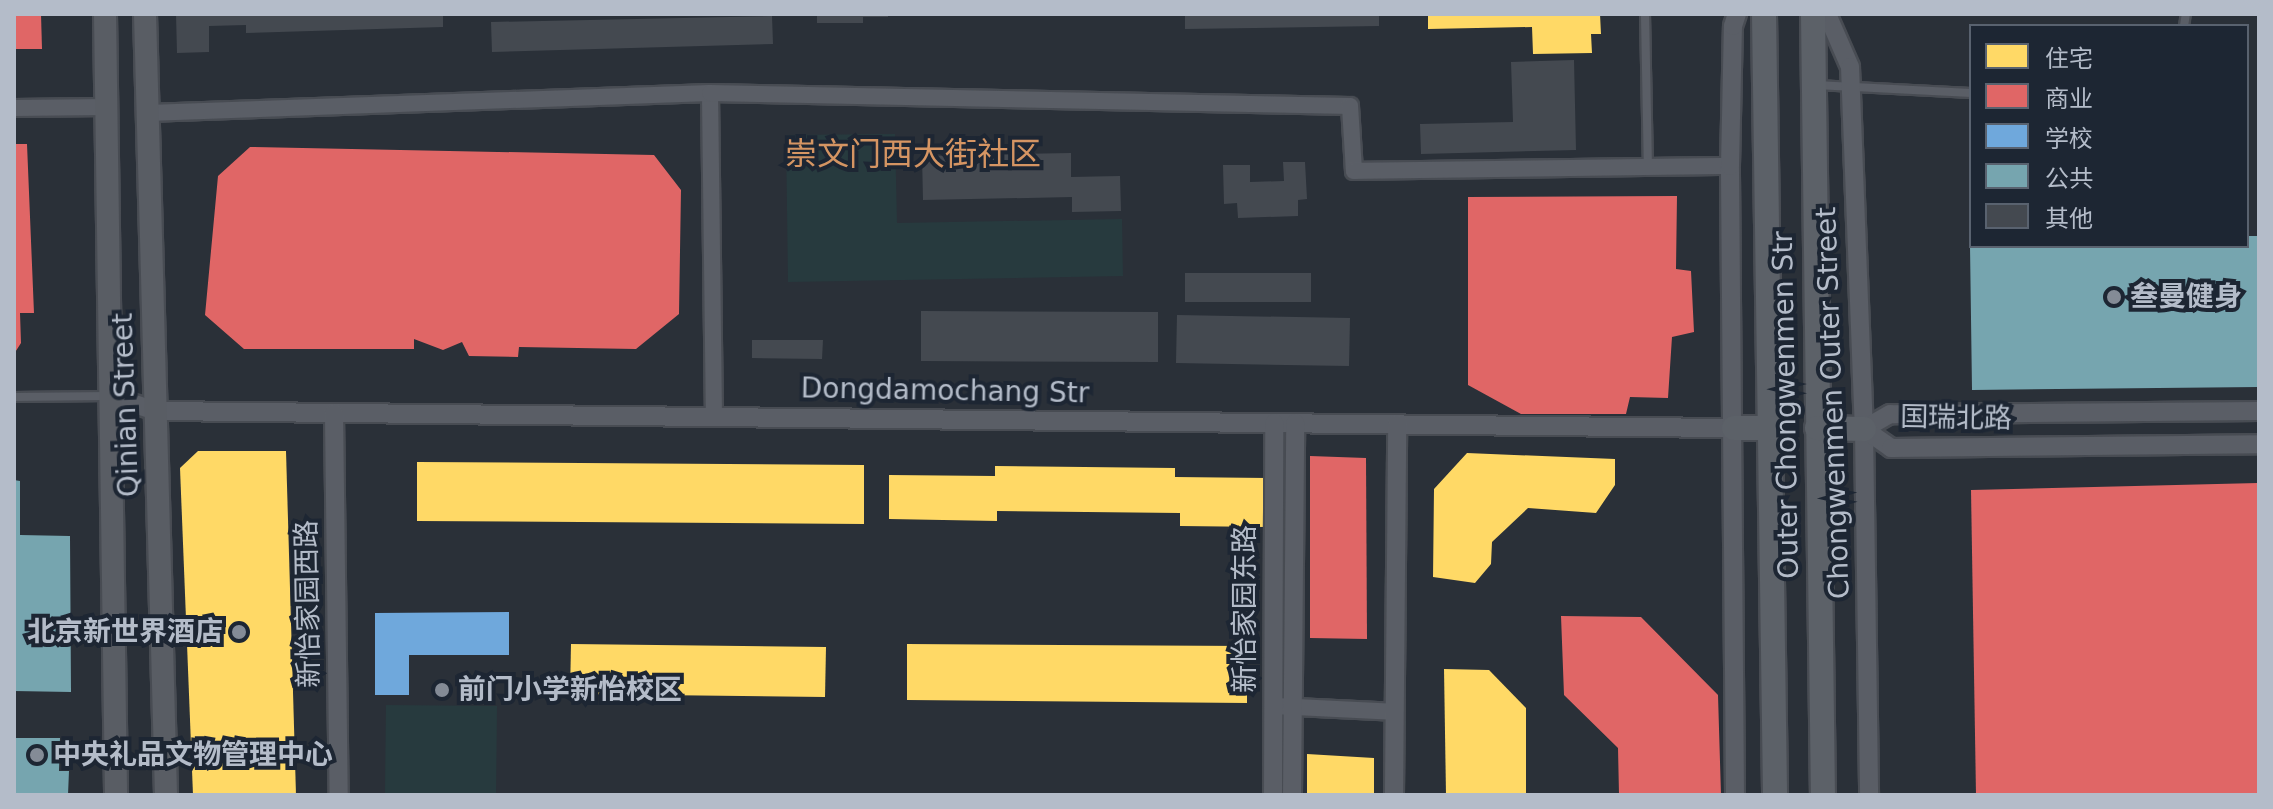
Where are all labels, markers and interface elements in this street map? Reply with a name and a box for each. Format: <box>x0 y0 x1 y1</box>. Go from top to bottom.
legend <box>1969 24 2249 248</box>
text: 住宅 <box>2045 45 2093 73</box>
text: 商业 <box>2045 85 2093 113</box>
text: 学校 <box>2045 125 2093 153</box>
district label: 崇文门西大街社区 <box>785 135 1041 173</box>
text: 公共 <box>2045 165 2093 193</box>
text: 其他 <box>2045 205 2093 233</box>
street label: Chongwenmen Outer Street <box>1809 206 1857 600</box>
street label: Outer Chongwenmen Str <box>1766 231 1806 579</box>
place label: 叁曼健身 <box>2130 280 2242 314</box>
marker: 叁曼健身 <box>2105 288 2123 306</box>
street label: Qinian Street <box>106 312 146 498</box>
street label: Dongdamochang Str <box>800 372 1090 410</box>
street label: 国瑞北路 <box>1900 400 2012 436</box>
street label: 新怡家园西路 <box>290 520 326 688</box>
street label: 新怡家园东路 <box>1228 525 1262 693</box>
place label: 北京新世界酒店 <box>27 615 223 649</box>
marker: 北京新世界酒店 <box>230 623 248 641</box>
place label: 前门小学新怡校区 <box>458 673 682 707</box>
marker: 前门小学新怡校区 <box>433 681 451 699</box>
place label: 中央礼品文物管理中心 <box>53 738 333 772</box>
marker: 中央礼品文物管理中心 <box>28 746 46 764</box>

